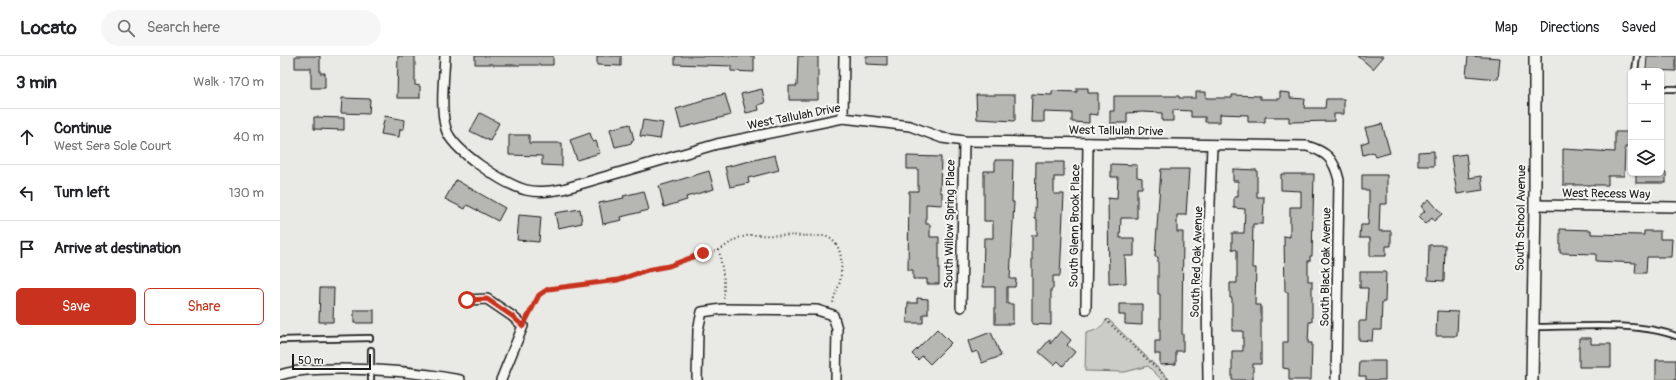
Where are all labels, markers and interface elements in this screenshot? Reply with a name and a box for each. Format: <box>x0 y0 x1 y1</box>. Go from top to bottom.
search box <box>101 10 381 46</box>
text: Locato <box>20 16 77 40</box>
icon: search <box>115 17 137 39</box>
text: Search here <box>147 18 220 37</box>
text: Map <box>1495 19 1518 36</box>
text: Directions <box>1540 19 1599 36</box>
text: Saved <box>1621 19 1656 36</box>
map controls <box>1628 68 1664 176</box>
button: + <box>1628 68 1664 104</box>
text: 3 min <box>16 72 57 93</box>
text: Walk · 170 m <box>193 74 264 90</box>
street label: West Tallulah Drive <box>746 101 842 133</box>
button: − <box>1628 104 1664 140</box>
text: Continue <box>54 119 112 138</box>
street label: West Tallulah Drive <box>1069 123 1163 139</box>
icon: ahead <box>16 126 38 148</box>
text: 40 m <box>233 129 264 145</box>
text: West Sera Sole Court <box>54 138 171 154</box>
button: layers <box>1628 140 1664 176</box>
street label: South Willow Spring Place <box>941 159 959 289</box>
street label: South Glenn Brook Place <box>1066 164 1084 288</box>
street label: South School Avenue <box>1513 165 1529 271</box>
icon: left <box>16 182 38 204</box>
text: Turn left <box>54 183 110 202</box>
text: 130 m <box>228 185 264 201</box>
street label: West Recess Way <box>1562 186 1650 202</box>
street label: South Red Oak Avenue <box>1188 206 1206 318</box>
street label: South Black Oak Avenue <box>1317 207 1335 327</box>
icon: arrive <box>16 238 38 260</box>
text: Arrive at destination <box>54 239 181 258</box>
route end <box>694 244 712 262</box>
button: Save <box>16 288 136 325</box>
button: Share <box>144 288 264 325</box>
route start <box>458 291 476 309</box>
scale bar <box>292 352 371 371</box>
text: 50 m <box>298 354 324 367</box>

